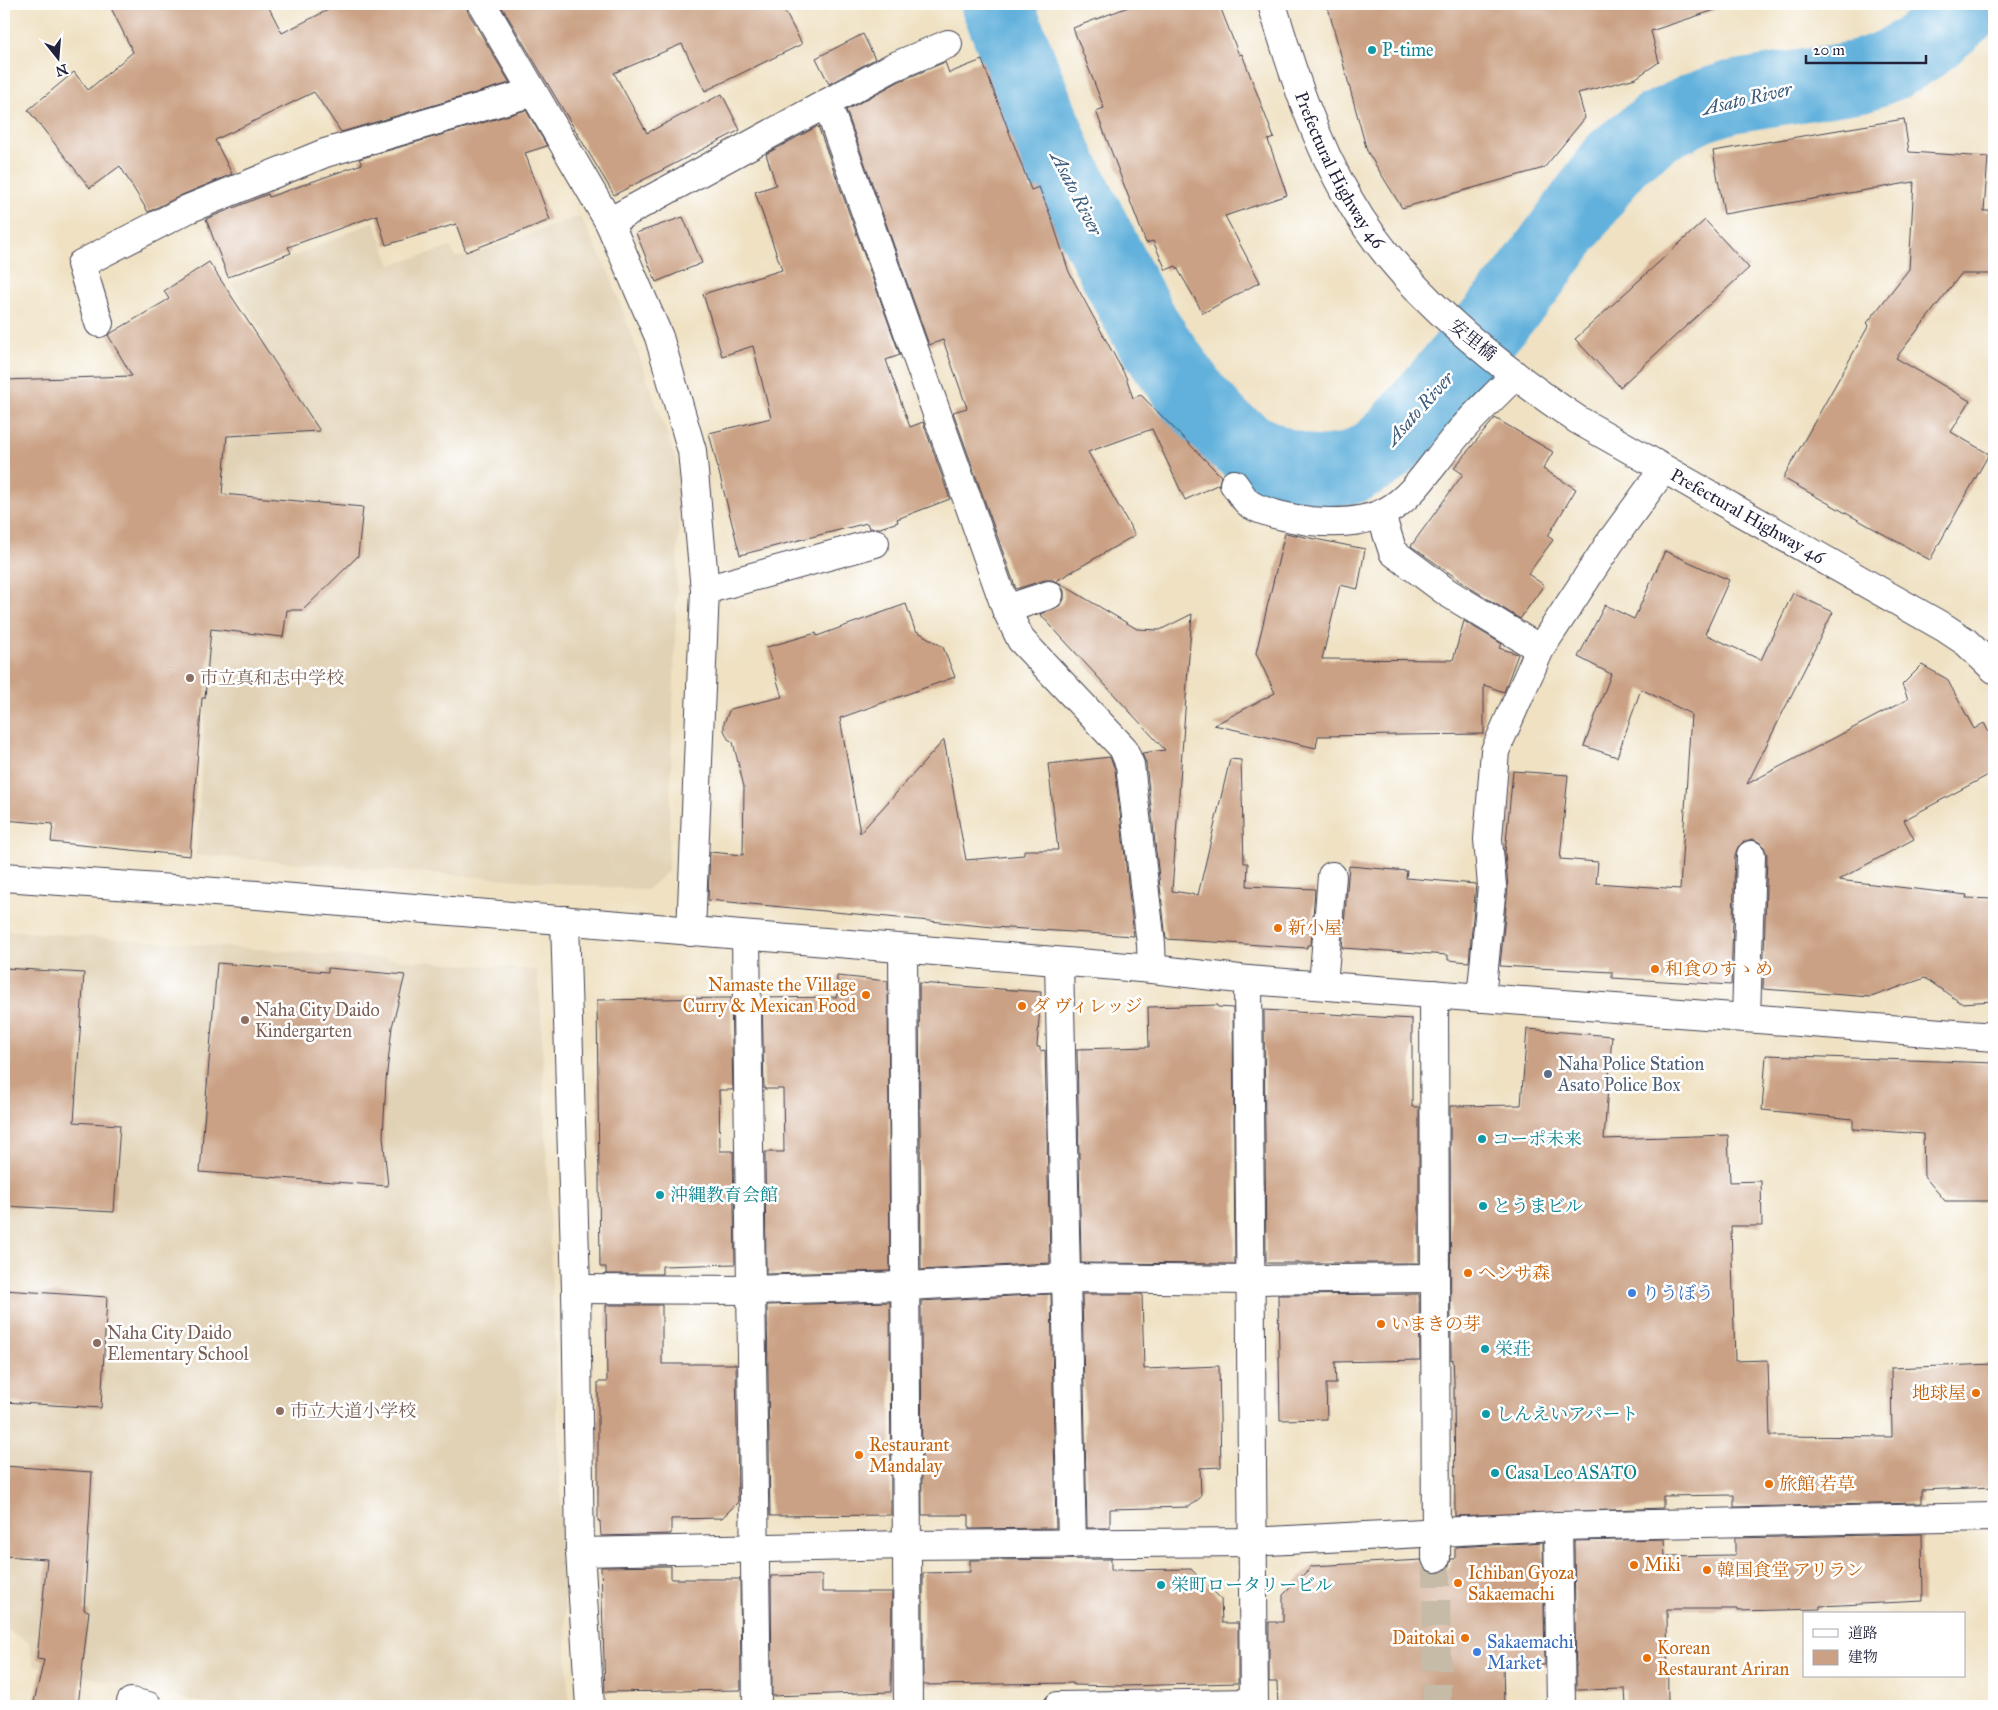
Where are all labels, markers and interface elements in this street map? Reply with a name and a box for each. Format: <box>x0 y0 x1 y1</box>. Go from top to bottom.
north arrow <box>32 32 82 82</box>
scale bar <box>1806 32 1926 64</box>
place label: P-time <box>1382 39 1434 61</box>
text: 20 m <box>1813 41 1845 59</box>
marker: P-time <box>1366 44 1378 56</box>
text: N <box>53 60 70 80</box>
water label: Asato River <box>1698 77 1795 120</box>
street label: Prefectural Highway 46 <box>1290 89 1390 253</box>
water label: Asato River <box>1045 146 1108 240</box>
street label: 安里橋 <box>1445 314 1501 366</box>
water label: Asato River <box>1379 366 1459 451</box>
street label: Prefectural Highway 46 <box>1666 464 1829 569</box>
place label: 市立真和志中学校 <box>200 667 344 689</box>
marker: 市立真和志中学校 <box>184 672 196 684</box>
place label: 新小屋 <box>1288 917 1342 939</box>
marker: 新小屋 <box>1272 922 1284 934</box>
place label: 和食のすゝめ <box>1665 958 1773 980</box>
marker: 和食のすゝめ <box>1649 963 1661 975</box>
place label: Namaste the Village Curry & Mexican Food <box>683 974 856 1017</box>
marker: Namaste the Village Curry & Mexican Food <box>860 989 872 1001</box>
place label: ダ ヴィレッジ <box>1032 995 1143 1017</box>
place label: Naha City Daido Kindergarten <box>255 999 380 1043</box>
marker: ダ ヴィレッジ <box>1016 1000 1028 1012</box>
marker: Naha City Daido Kindergarten <box>239 1014 251 1026</box>
place label: Naha Police Station Asato Police Box <box>1557 1053 1704 1096</box>
marker: Naha Police Station Asato Police Box <box>1542 1068 1554 1080</box>
place label: コーポ未来 <box>1492 1128 1582 1150</box>
marker: コーポ未来 <box>1476 1133 1488 1145</box>
place label: 沖縄教育会館 <box>670 1184 778 1206</box>
marker: 沖縄教育会館 <box>654 1189 666 1201</box>
place label: とうまビル <box>1493 1195 1583 1217</box>
marker: とうまビル <box>1477 1200 1489 1212</box>
place label: ヘンサ森 <box>1478 1262 1550 1284</box>
marker: ヘンサ森 <box>1462 1267 1474 1279</box>
place label: りうぼう <box>1642 1282 1714 1304</box>
marker: りうぼう <box>1626 1287 1638 1299</box>
place label: いまきの芽 <box>1391 1313 1481 1335</box>
marker: いまきの芽 <box>1375 1318 1387 1330</box>
place label: Naha City Daido Elementary School <box>107 1322 249 1365</box>
marker: Naha City Daido Elementary School <box>91 1337 103 1349</box>
place label: 栄荘 <box>1495 1338 1531 1360</box>
marker: 栄荘 <box>1479 1343 1491 1355</box>
place label: 地球屋 <box>1912 1382 1966 1404</box>
marker: 地球屋 <box>1970 1387 1982 1399</box>
place label: 市立大道小学校 <box>290 1400 416 1422</box>
place label: しんえいアパート <box>1496 1403 1639 1425</box>
marker: 市立大道小学校 <box>274 1405 286 1417</box>
marker: しんえいアパート <box>1480 1408 1492 1420</box>
place label: Restaurant Mandalay <box>869 1434 950 1477</box>
marker: Restaurant Mandalay <box>853 1449 865 1461</box>
place label: Casa Leo ASATO <box>1505 1462 1637 1484</box>
marker: Casa Leo ASATO <box>1489 1467 1501 1479</box>
place label: 旅館 若草 <box>1779 1473 1855 1495</box>
marker: 旅館 若草 <box>1763 1478 1775 1490</box>
place label: Miki <box>1644 1554 1681 1576</box>
marker: Miki <box>1628 1559 1640 1571</box>
place label: 韓国食堂 アリラン <box>1717 1559 1864 1581</box>
place label: Ichiban Gyoza Sakaemachi <box>1468 1562 1575 1605</box>
marker: 韓国食堂 アリラン <box>1701 1564 1713 1576</box>
place label: 栄町ロータリービル <box>1171 1574 1333 1596</box>
marker: Ichiban Gyoza Sakaemachi <box>1452 1577 1464 1589</box>
marker: 栄町ロータリービル <box>1155 1579 1167 1591</box>
legend <box>1803 1612 1966 1678</box>
text: 道路 <box>1848 1624 1878 1642</box>
place label: Daitokai <box>1392 1627 1455 1649</box>
place label: Sakaemachi Market <box>1487 1631 1574 1674</box>
marker: Daitokai <box>1459 1632 1471 1644</box>
place label: Korean Restaurant Ariran <box>1657 1637 1790 1680</box>
marker: Sakaemachi Market <box>1471 1646 1483 1658</box>
text: 建物 <box>1848 1648 1878 1666</box>
marker: Korean Restaurant Ariran <box>1641 1652 1653 1664</box>

